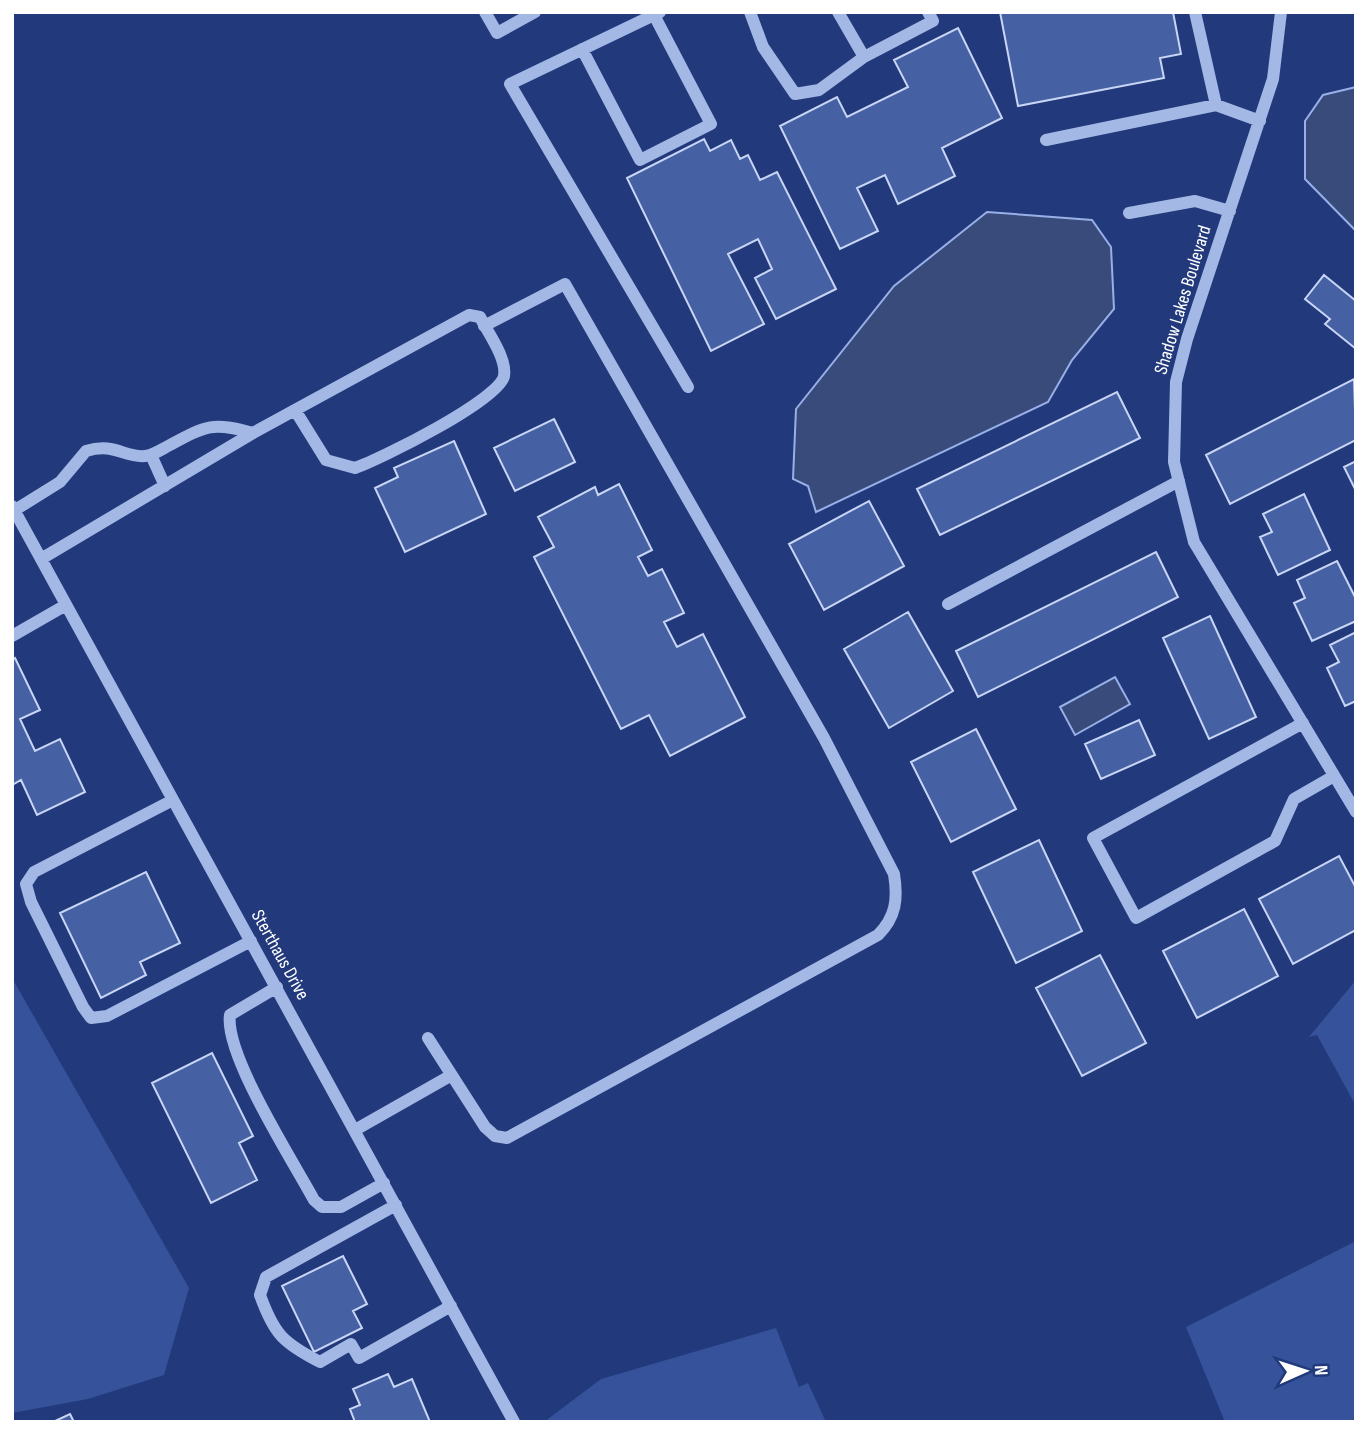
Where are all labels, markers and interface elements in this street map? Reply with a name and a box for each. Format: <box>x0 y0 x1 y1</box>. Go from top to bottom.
street label: Shadow Lakes Boulevard <box>1149 223 1217 377</box>
street label: Sterthaus Drive <box>246 906 314 1004</box>
north arrow <box>1270 1336 1340 1406</box>
text: N <box>1309 1365 1332 1376</box>

